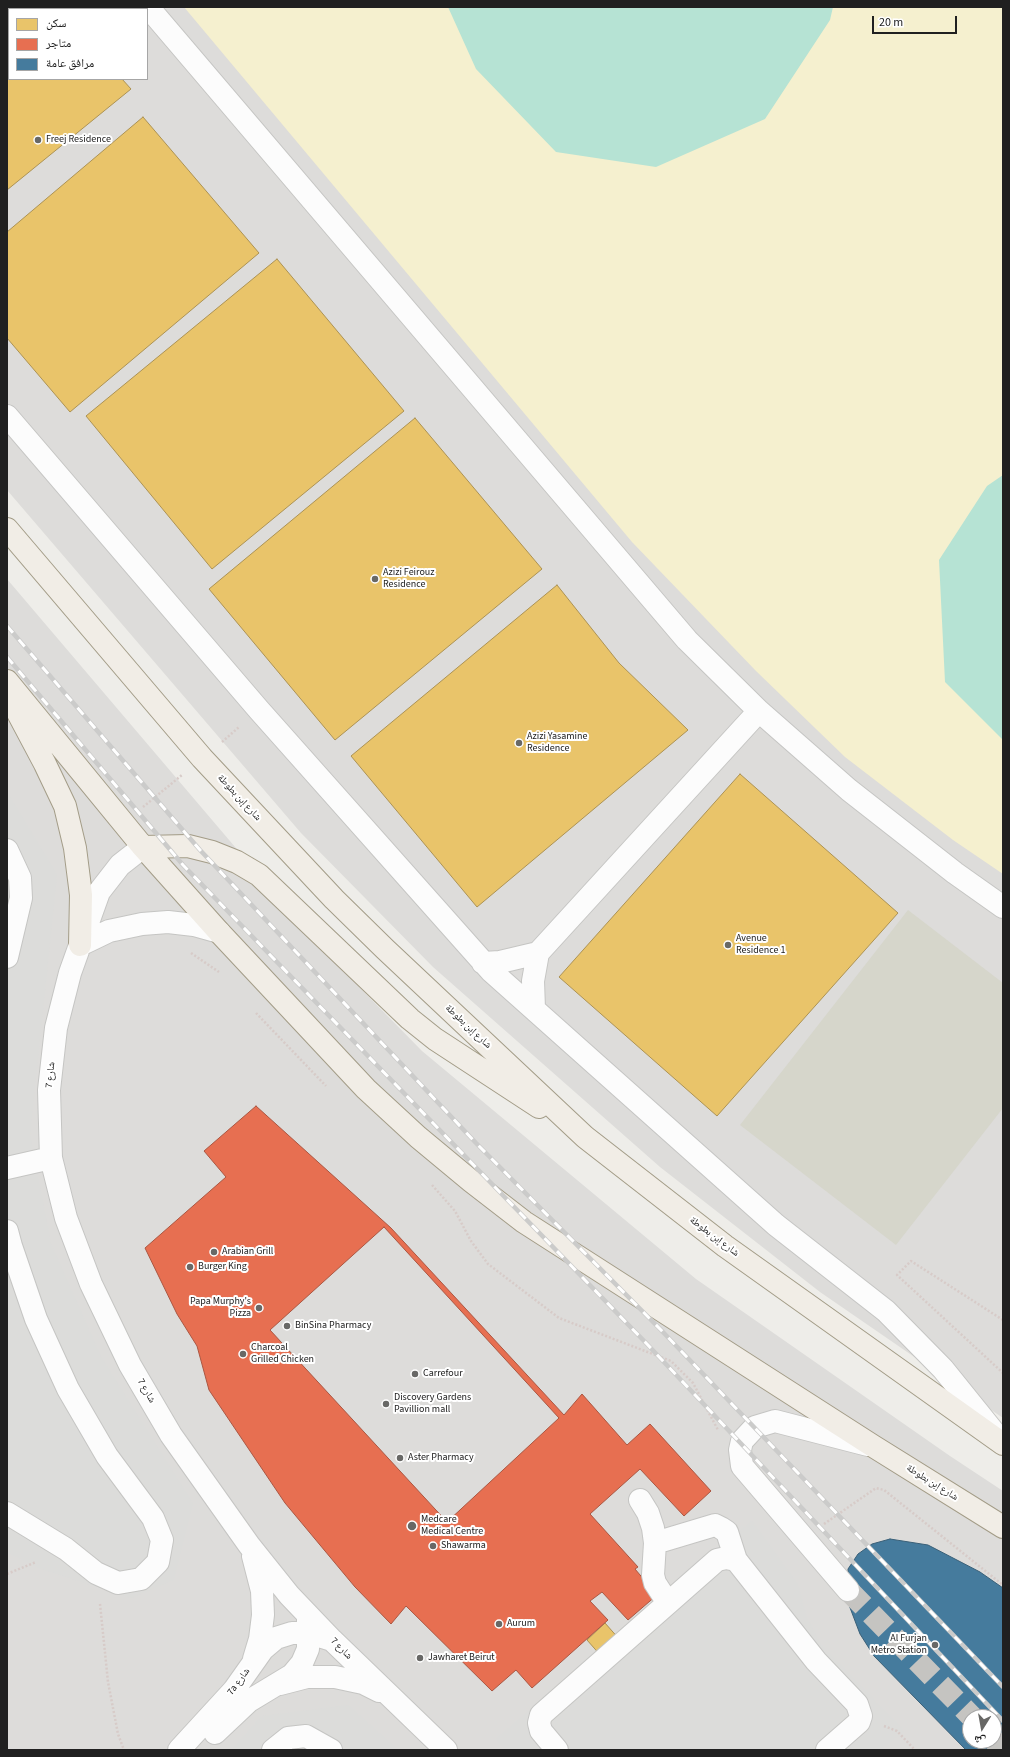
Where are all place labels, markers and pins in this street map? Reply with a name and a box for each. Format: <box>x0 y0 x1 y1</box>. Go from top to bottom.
place label: Freej Residence <box>46 134 111 146</box>
marker: Freej Residence <box>33 135 43 145</box>
place label: Azizi Feirouz Residence <box>383 567 435 590</box>
marker: Azizi Feirouz Residence <box>370 574 380 584</box>
place label: Azizi Yasamine Residence <box>527 731 587 754</box>
marker: Azizi Yasamine Residence <box>514 738 524 748</box>
place label: Avenue Residence 1 <box>736 933 785 956</box>
marker: Avenue Residence 1 <box>723 940 733 950</box>
place label: Arabian Grill <box>222 1246 273 1258</box>
marker: Arabian Grill <box>209 1247 219 1257</box>
place label: Burger King <box>198 1261 247 1273</box>
marker: Burger King <box>185 1262 195 1272</box>
place label: Papa Murphy's Pizza <box>190 1296 251 1320</box>
marker: Papa Murphy's Pizza <box>254 1303 264 1313</box>
place label: BinSina Pharmacy <box>295 1320 371 1332</box>
marker: BinSina Pharmacy <box>282 1321 292 1331</box>
place label: Charcoal Grilled Chicken <box>251 1342 314 1366</box>
marker: Charcoal Grilled Chicken <box>238 1349 248 1359</box>
place label: Carrefour <box>423 1368 463 1380</box>
marker: Carrefour <box>410 1369 420 1379</box>
place label: Discovery Gardens Pavillion mall <box>394 1392 471 1416</box>
marker: Discovery Gardens Pavillion mall <box>381 1399 391 1409</box>
place label: Aster Pharmacy <box>408 1452 474 1464</box>
marker: Aster Pharmacy <box>395 1453 405 1463</box>
place label: Medcare Medical Centre <box>421 1514 483 1538</box>
marker: Medcare Medical Centre <box>406 1520 418 1532</box>
place label: Shawarma <box>441 1540 486 1552</box>
marker: Shawarma <box>428 1541 438 1551</box>
place label: Aurum <box>507 1618 535 1630</box>
marker: Aurum <box>494 1619 504 1629</box>
place label: Al Furjan Metro Station <box>871 1633 927 1656</box>
marker: Al Furjan Metro Station <box>930 1640 940 1650</box>
place label: Jawharet Beirut <box>428 1652 495 1664</box>
marker: Jawharet Beirut <box>415 1653 425 1663</box>

